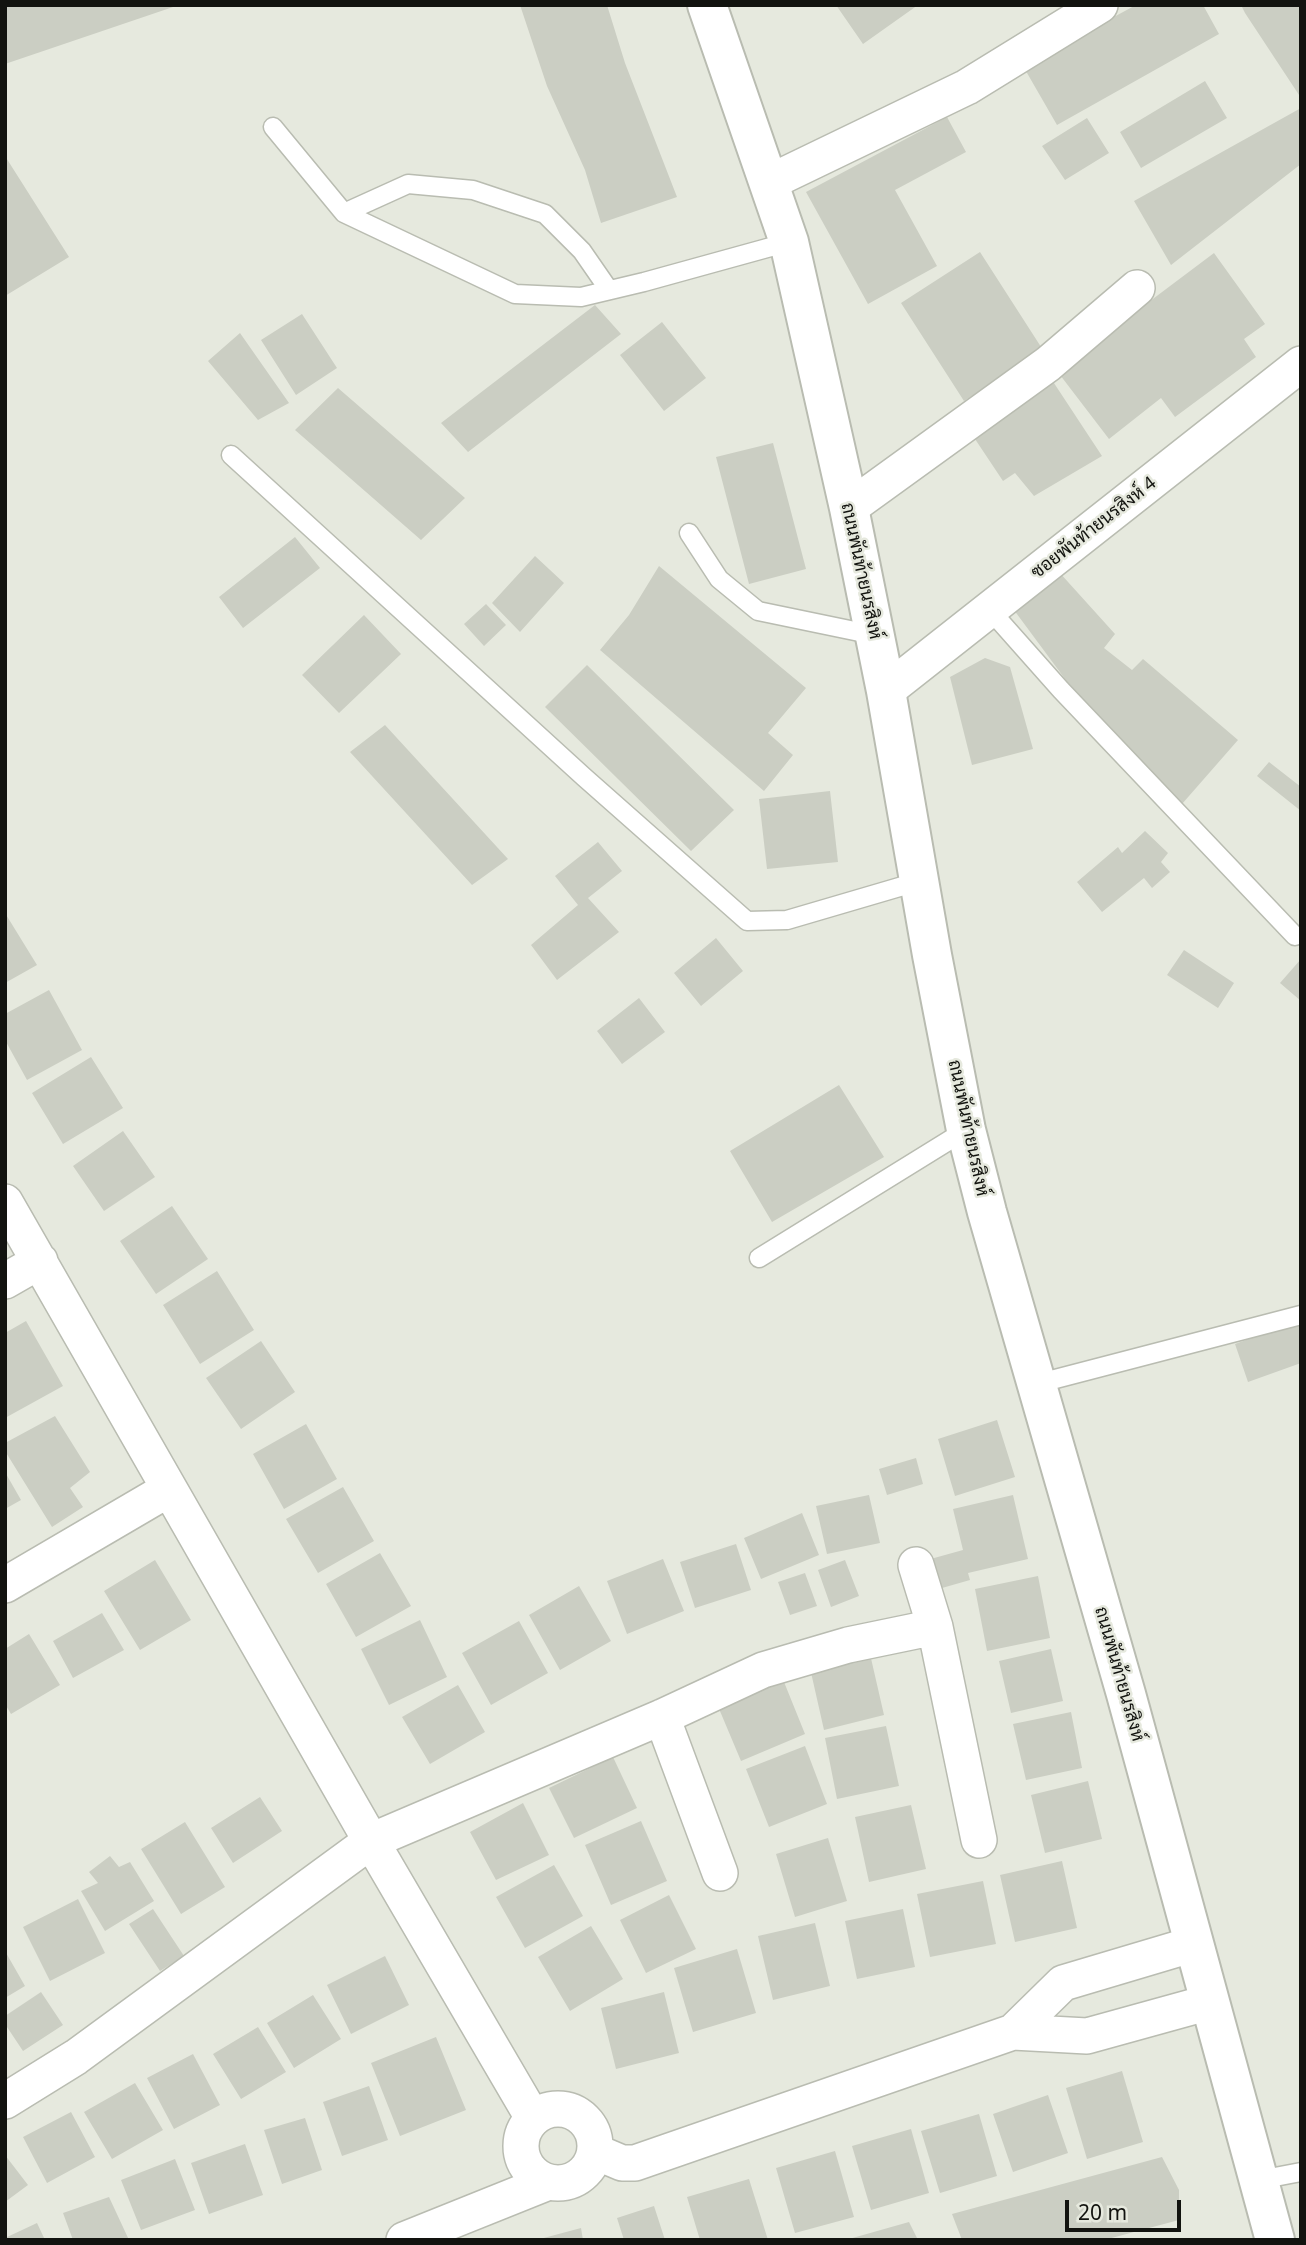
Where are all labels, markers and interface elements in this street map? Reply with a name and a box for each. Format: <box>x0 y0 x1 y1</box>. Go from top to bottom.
street label: ซอยพันท้ายนรสิงห์ 4 <box>1027 473 1161 583</box>
street label: ถนนพันท้ายนรสิงห์ <box>836 501 886 641</box>
street label: ถนนพันท้ายนรสิงห์ <box>943 1058 993 1198</box>
street label: ถนนพันท้ายนรสิงห์ <box>1089 1604 1149 1744</box>
scale bar <box>1068 2186 1184 2230</box>
text: 20 m <box>1078 2198 1127 2226</box>

